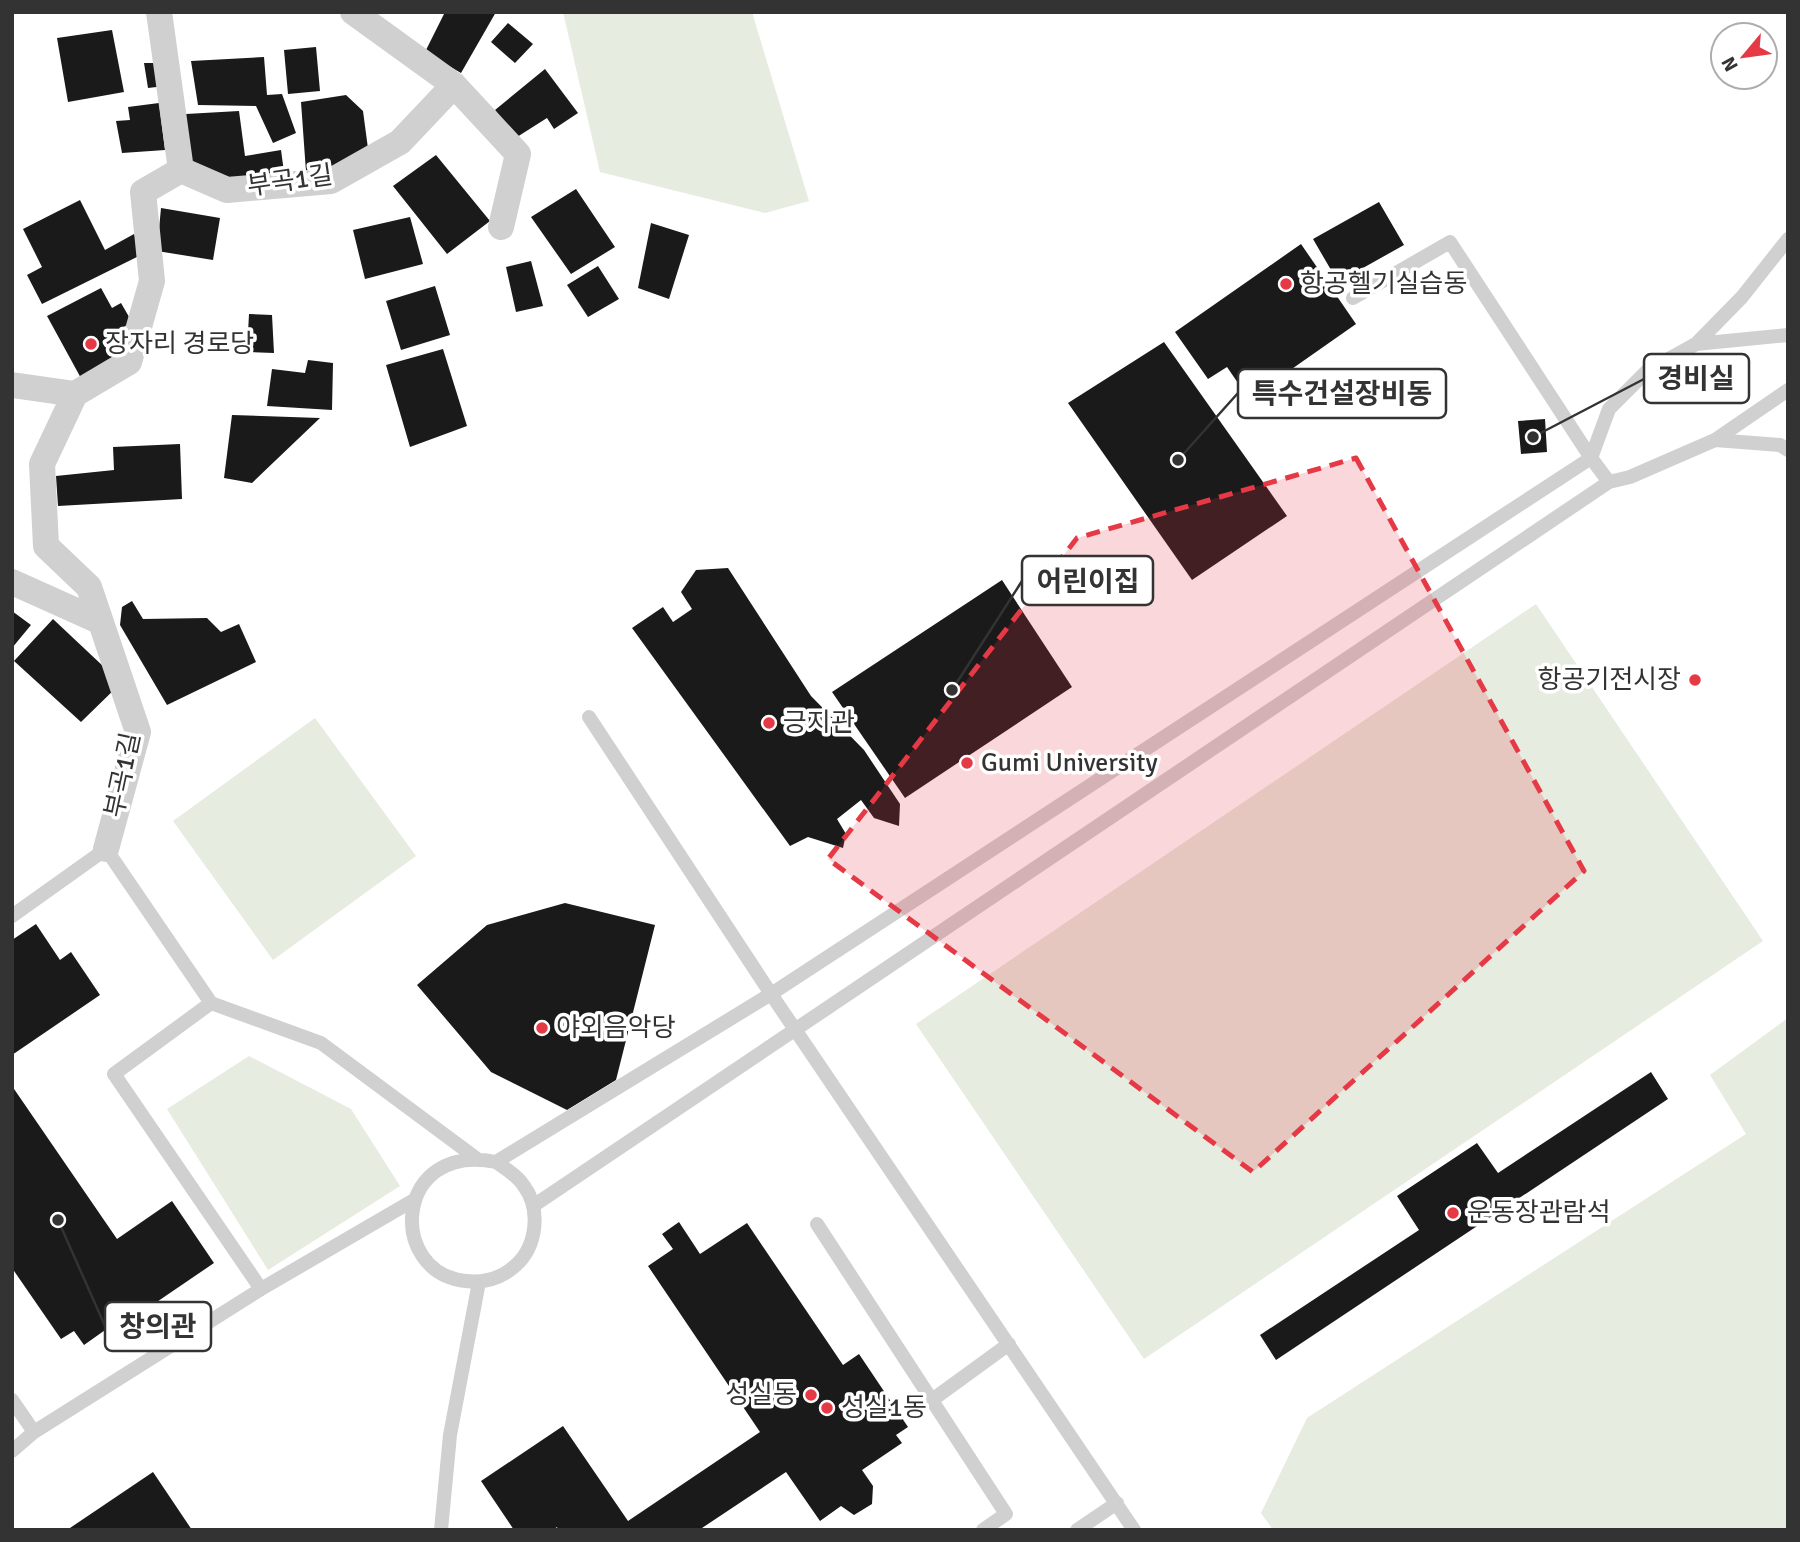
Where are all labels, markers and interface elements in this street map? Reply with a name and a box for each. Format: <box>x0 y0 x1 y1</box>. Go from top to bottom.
north arrow <box>1709 21 1779 91</box>
text: N <box>1716 52 1744 75</box>
street label: 부곡1길 <box>245 159 335 203</box>
place label: 항공헬기실습동 <box>1300 268 1467 300</box>
marker: 항공헬기실습동 <box>1278 276 1294 292</box>
place label: 장자리 경로당 <box>105 328 254 360</box>
marker: 장자리 경로당 <box>83 336 99 352</box>
callout: 경비실 <box>1644 354 1749 403</box>
text: 경비실 <box>1657 362 1735 396</box>
callout: 특수건설장비동 <box>1238 369 1446 418</box>
text: 특수건설장비동 <box>1252 377 1432 411</box>
callout: 어린이집 <box>1022 556 1153 605</box>
text: 어린이집 <box>1036 565 1140 599</box>
place label: 항공기전시장 <box>1537 664 1681 696</box>
marker: 항공기전시장 <box>1687 672 1703 688</box>
place label: 긍지관 <box>783 707 855 739</box>
marker: 긍지관 <box>761 715 777 731</box>
street label: 부곡1길 <box>98 730 148 820</box>
place label: Gumi University <box>981 747 1158 779</box>
marker: Gumi University <box>959 755 975 771</box>
place label: 야외음악당 <box>556 1012 676 1044</box>
marker: 야외음악당 <box>534 1020 550 1036</box>
place label: 운동장관람석 <box>1467 1197 1611 1229</box>
marker: 운동장관람석 <box>1445 1205 1461 1221</box>
callout: 창의관 <box>105 1302 211 1351</box>
text: 창의관 <box>119 1310 197 1344</box>
place label: 성실동 <box>725 1379 797 1411</box>
marker: 성실동 <box>803 1387 819 1403</box>
place label: 성실1동 <box>841 1392 927 1424</box>
marker: 성실1동 <box>819 1400 835 1416</box>

